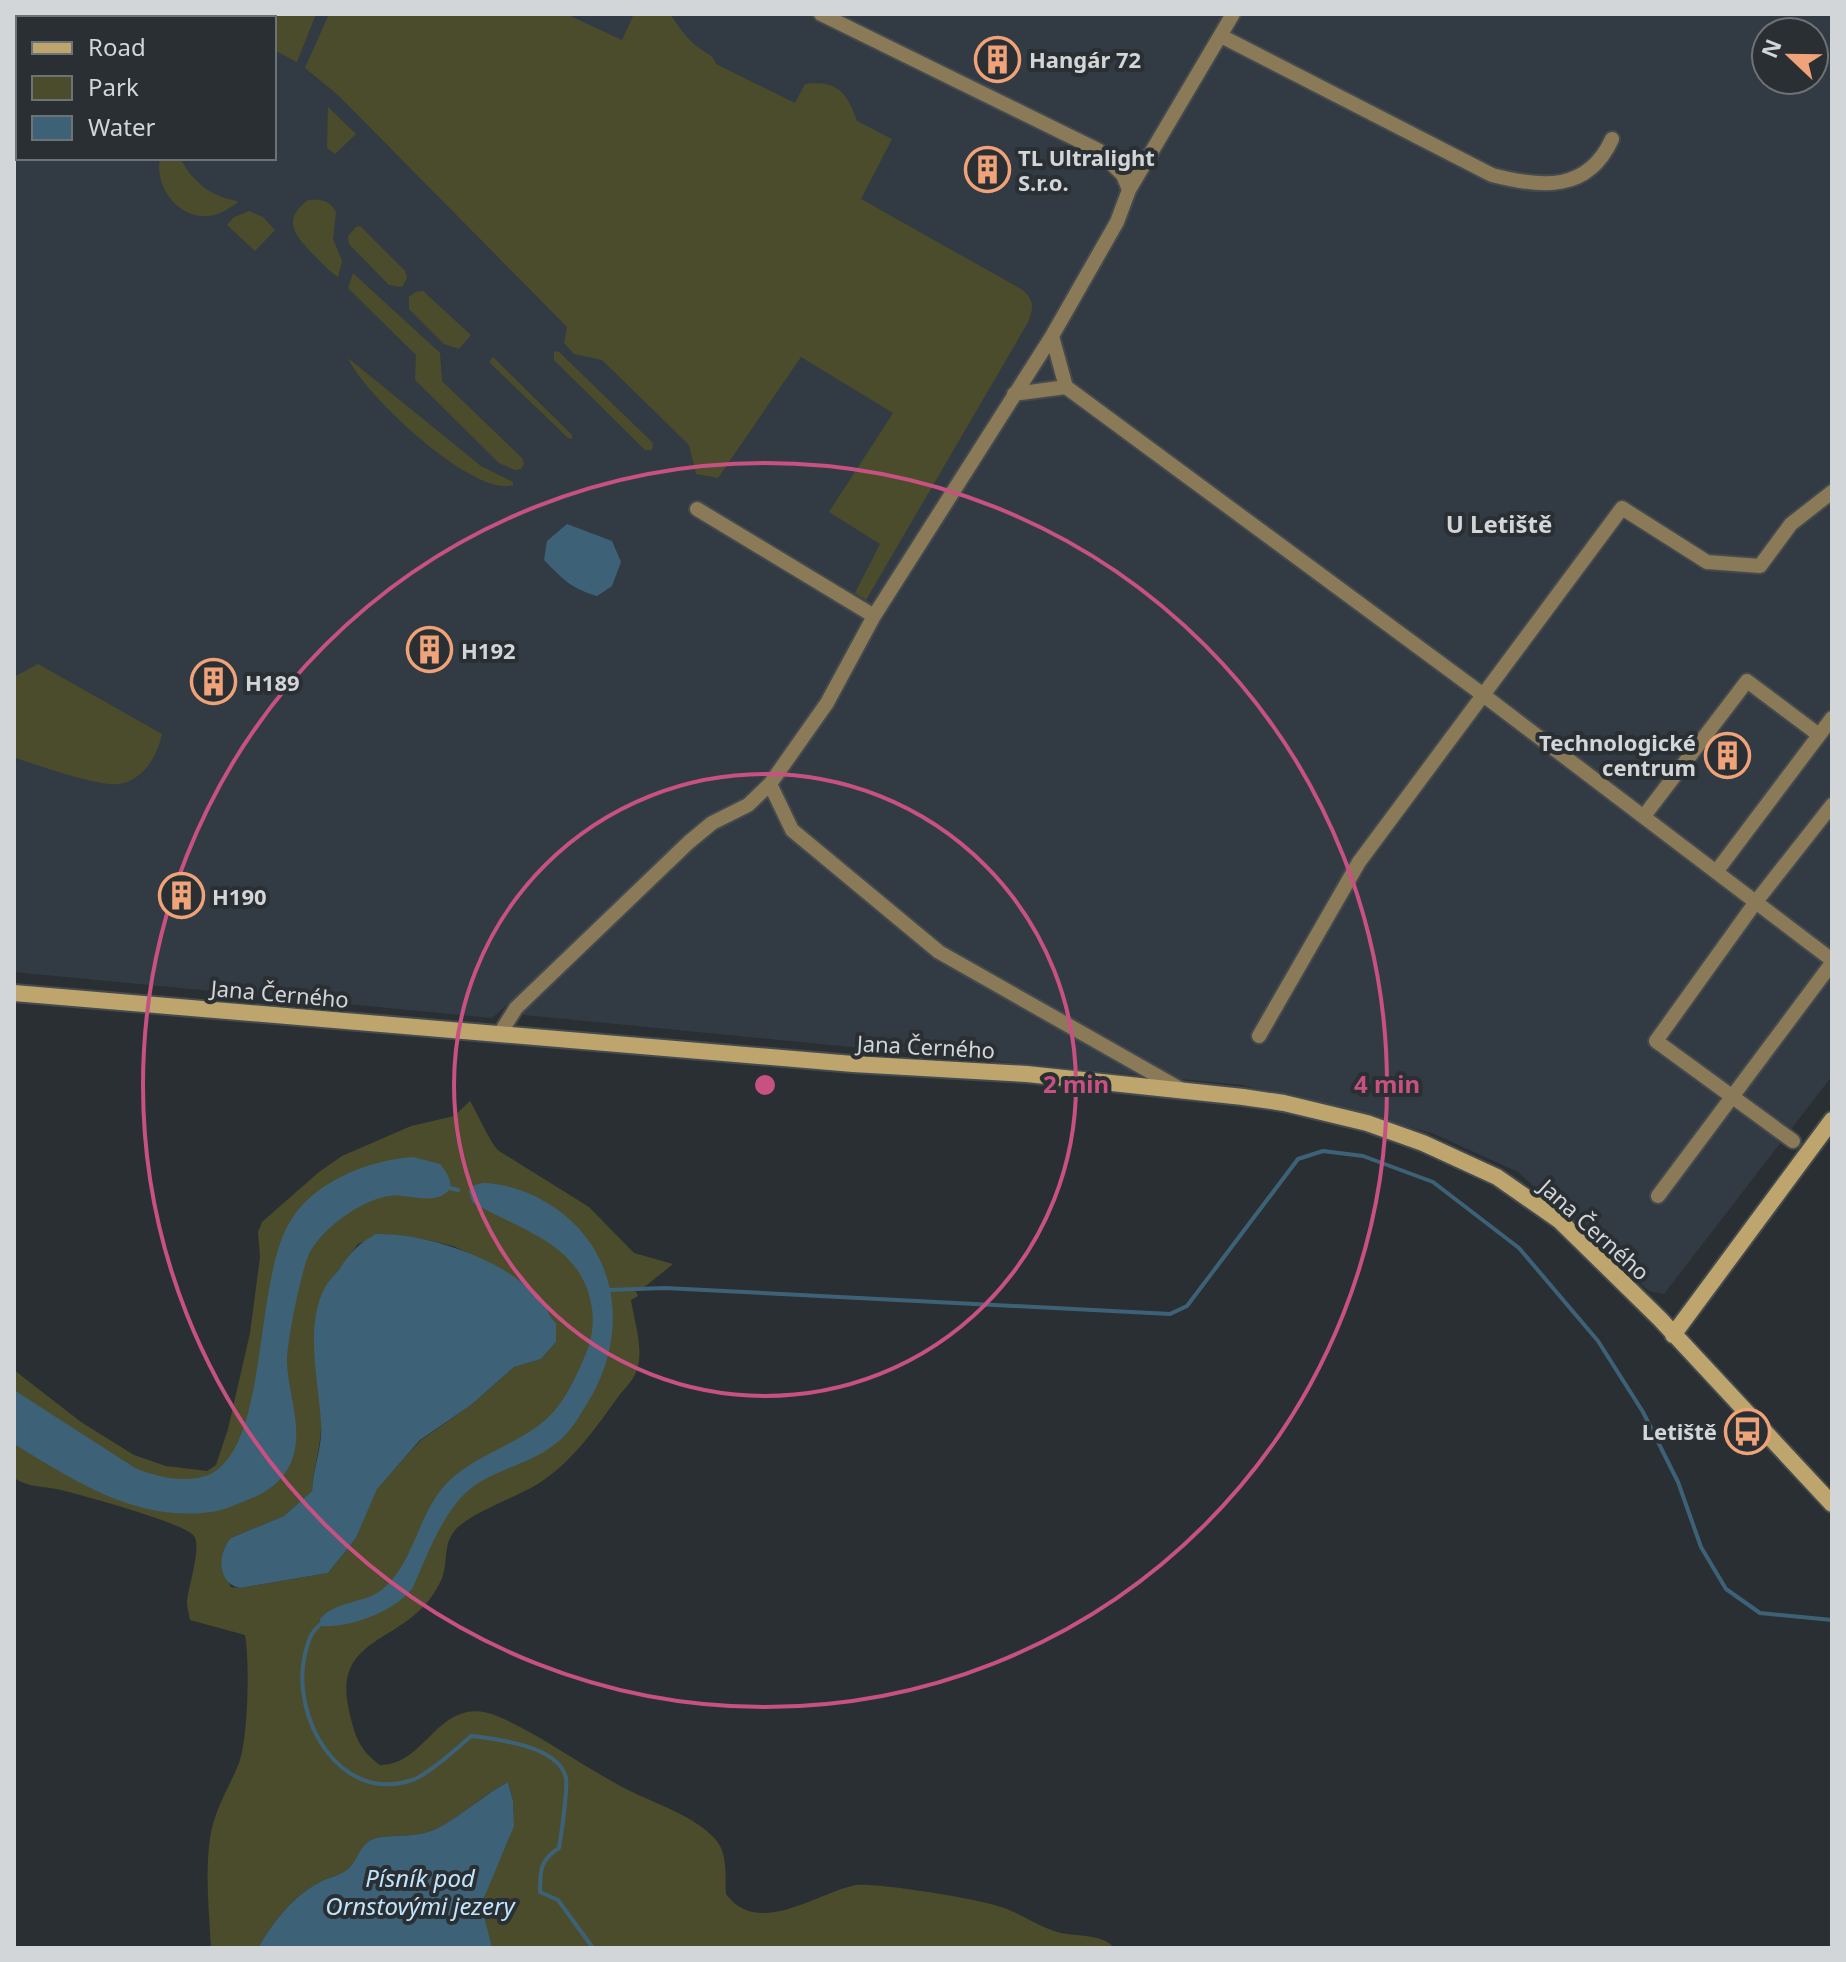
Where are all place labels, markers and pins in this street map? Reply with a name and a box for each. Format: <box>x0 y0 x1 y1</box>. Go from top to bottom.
building icon: Hangár 72 <box>974 35 1022 83</box>
place label: Hangár 72 <box>1029 44 1141 74</box>
place label: TL Ultralight S.r.o. <box>1018 142 1155 197</box>
building icon: TL Ultralight S.r.o. <box>963 146 1011 194</box>
building icon: H192 <box>406 626 454 674</box>
place label: H192 <box>461 635 516 665</box>
building icon: H189 <box>190 658 238 706</box>
place label: H189 <box>245 667 300 697</box>
place label: Technologické centrum <box>1539 727 1696 782</box>
building icon: Technologické centrum <box>1703 731 1751 779</box>
building icon: H190 <box>157 872 205 920</box>
place label: H190 <box>212 881 267 911</box>
centre of rings <box>751 1071 779 1099</box>
bus stop icon: Letiště <box>1724 1407 1772 1455</box>
place label: Letiště <box>1642 1416 1717 1446</box>

